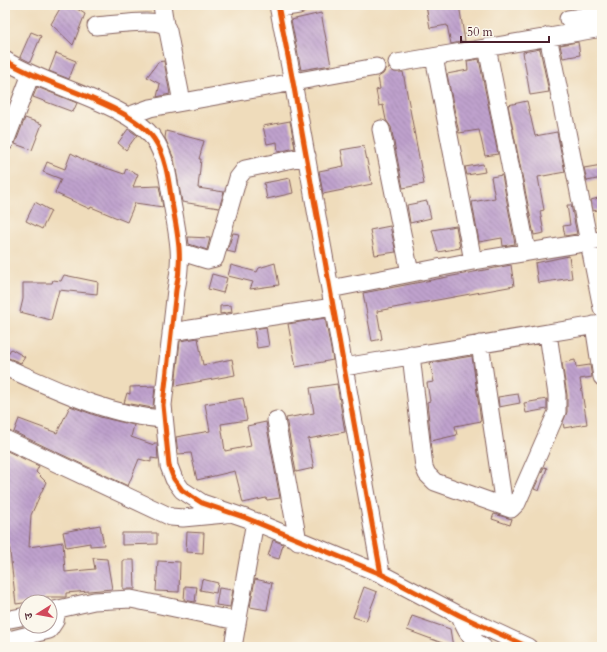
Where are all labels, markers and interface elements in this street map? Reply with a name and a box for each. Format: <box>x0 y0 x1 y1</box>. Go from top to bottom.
scale bar <box>461 18 549 44</box>
text: 50 m <box>467 24 494 40</box>
north arrow <box>18 594 58 634</box>
text: उ <box>21 610 37 621</box>

